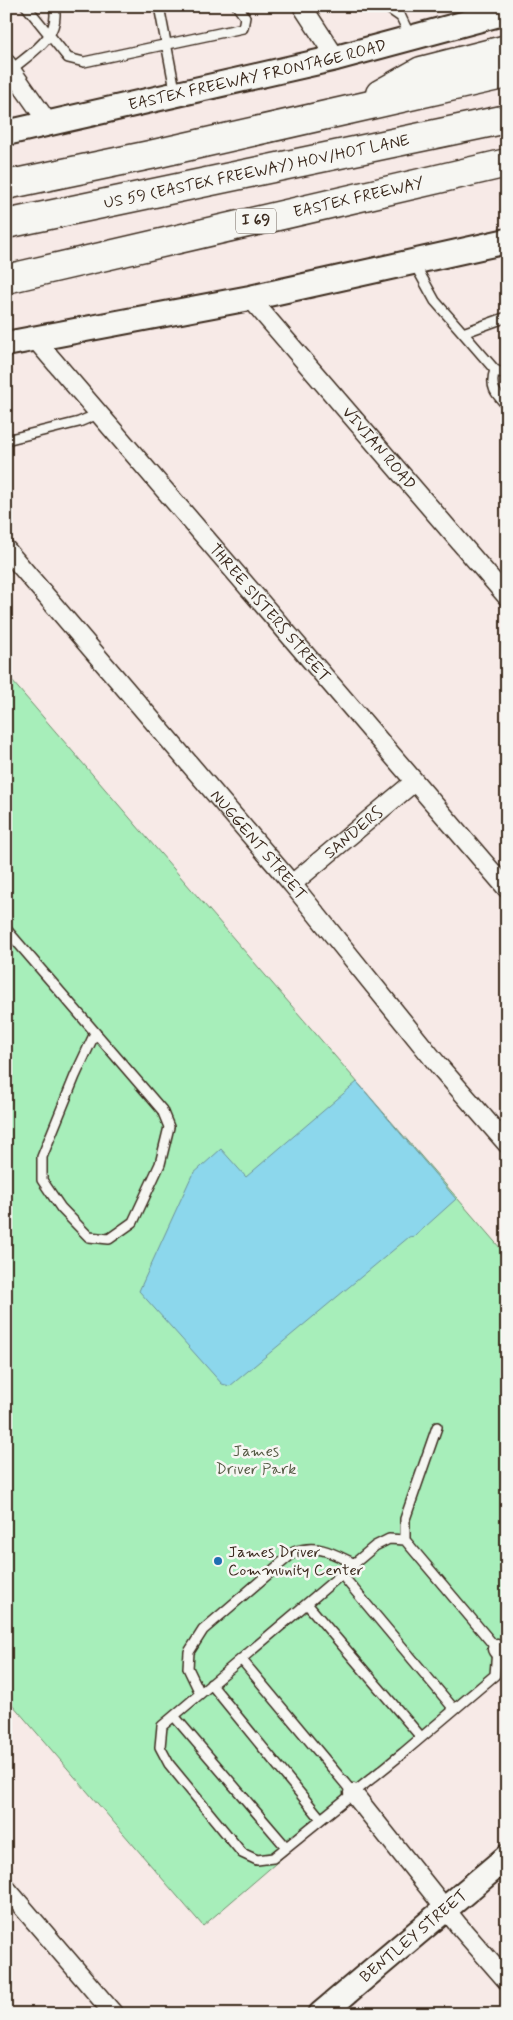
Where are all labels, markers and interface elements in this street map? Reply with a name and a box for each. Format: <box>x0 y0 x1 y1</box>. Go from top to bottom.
street label: EASTEX FREEWAY FRONTAGE ROAD <box>126 34 389 115</box>
street label: US 59 (EASTEX FREEWAY) HOV/HOT LANE <box>101 129 411 213</box>
street label: EASTEX FREEWAY <box>292 173 426 221</box>
road number: I 69 <box>236 208 276 234</box>
street label: VIVIAN ROAD <box>337 402 421 494</box>
street label: THREE SISTERS STREET <box>205 539 335 686</box>
street label: NUGGENT STREET <box>206 785 311 904</box>
street label: SANDERS <box>319 802 387 863</box>
park label: James Driver Park <box>216 1441 296 1480</box>
place label: James Driver Community Center <box>228 1542 364 1581</box>
marker: James Driver Community Center <box>212 1555 224 1567</box>
street label: BENTLEY STREET <box>355 1885 472 1987</box>

